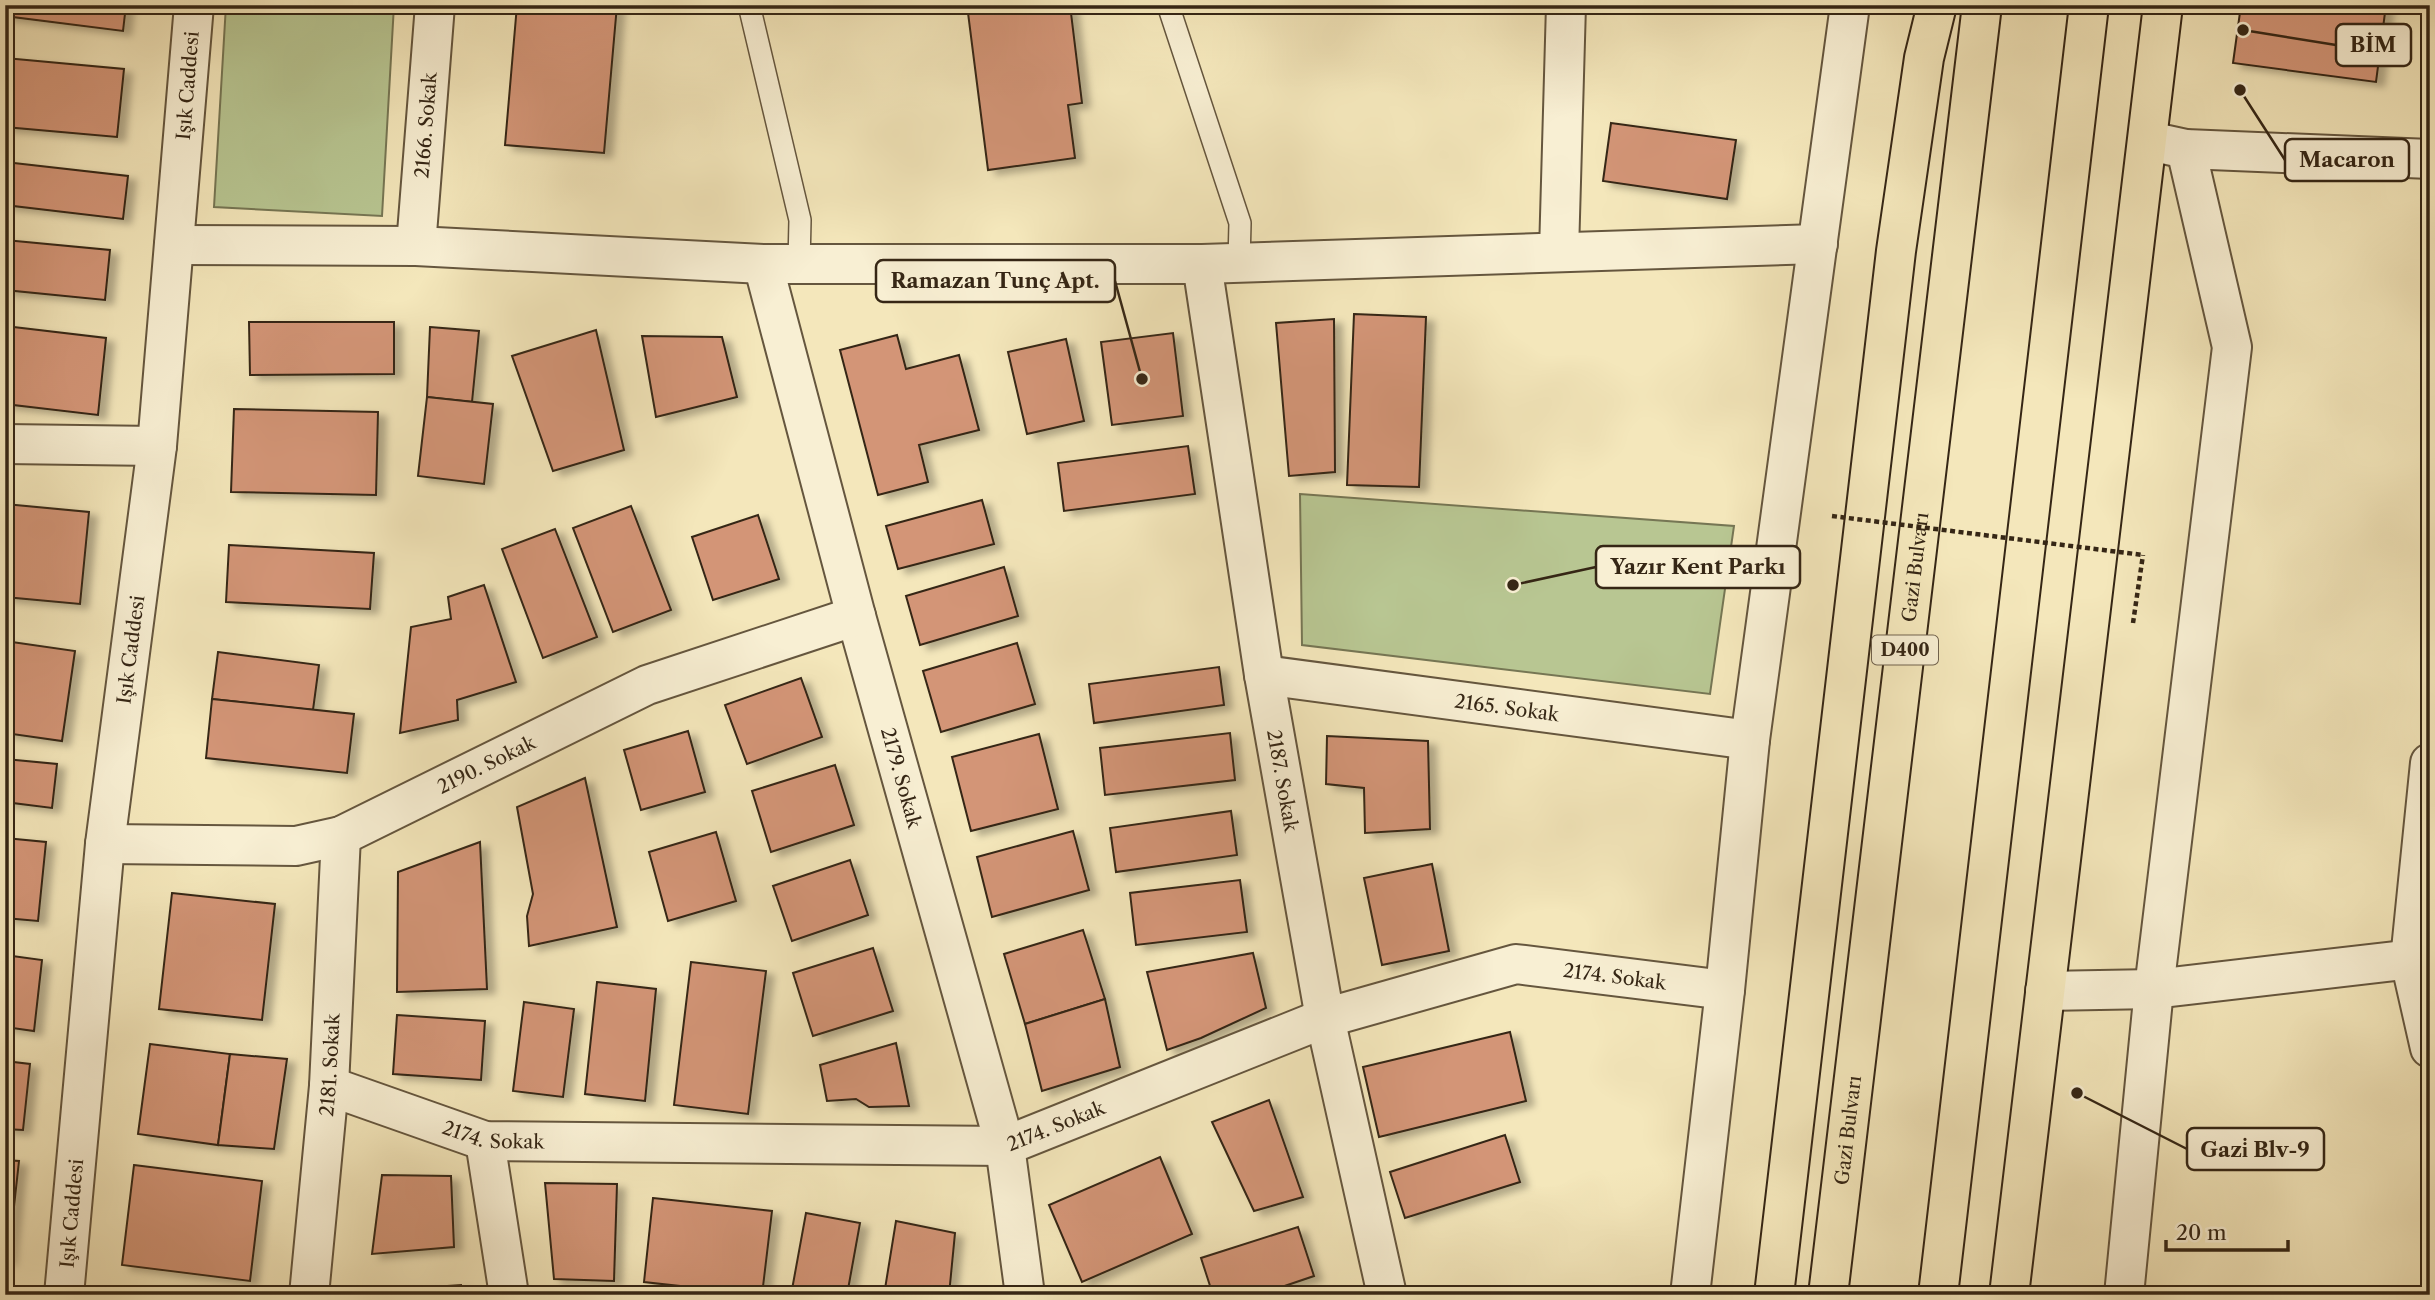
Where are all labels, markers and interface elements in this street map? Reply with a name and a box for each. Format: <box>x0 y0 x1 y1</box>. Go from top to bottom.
callout: BİM <box>2336 24 2411 66</box>
street label: Işık Caddesi <box>172 30 204 141</box>
text: BİM <box>2350 32 2396 57</box>
street label: 2166. Sokak <box>410 71 442 179</box>
callout: Macaron <box>2285 139 2409 181</box>
text: Macaron <box>2299 147 2396 172</box>
callout: Ramazan Tunç Apt. <box>876 260 1115 302</box>
text: Ramazan Tunç Apt. <box>890 268 1100 293</box>
street label: Gazi Bulvarı <box>1897 511 1933 623</box>
callout: Yazır Kent Parkı <box>1596 546 1800 588</box>
text: Yazır Kent Parkı <box>1609 554 1786 579</box>
street label: Işık Caddesi <box>112 594 149 705</box>
road number: D400 <box>1872 636 1938 664</box>
street label: 2165. Sokak <box>1453 690 1561 726</box>
street label: 2179. Sokak <box>876 725 926 832</box>
street label: 2187. Sokak <box>1262 728 1303 835</box>
street label: 2190. Sokak <box>434 730 540 799</box>
street label: 2174. Sokak <box>1562 959 1668 995</box>
street label: 2181. Sokak <box>315 1012 345 1117</box>
street label: Gazi Bulvarı <box>1830 1074 1866 1186</box>
street label: 2174. Sokak <box>1004 1096 1109 1156</box>
street label: 2174. Sokak <box>439 1116 545 1154</box>
callout: Gazi̇ Blv-9 <box>2187 1128 2324 1170</box>
text: Gazi̇ Blv-9 <box>2200 1137 2310 1162</box>
street label: Işık Caddesi <box>56 1158 88 1269</box>
scale bar <box>2166 1209 2288 1253</box>
text: 20 m <box>2176 1220 2227 1245</box>

